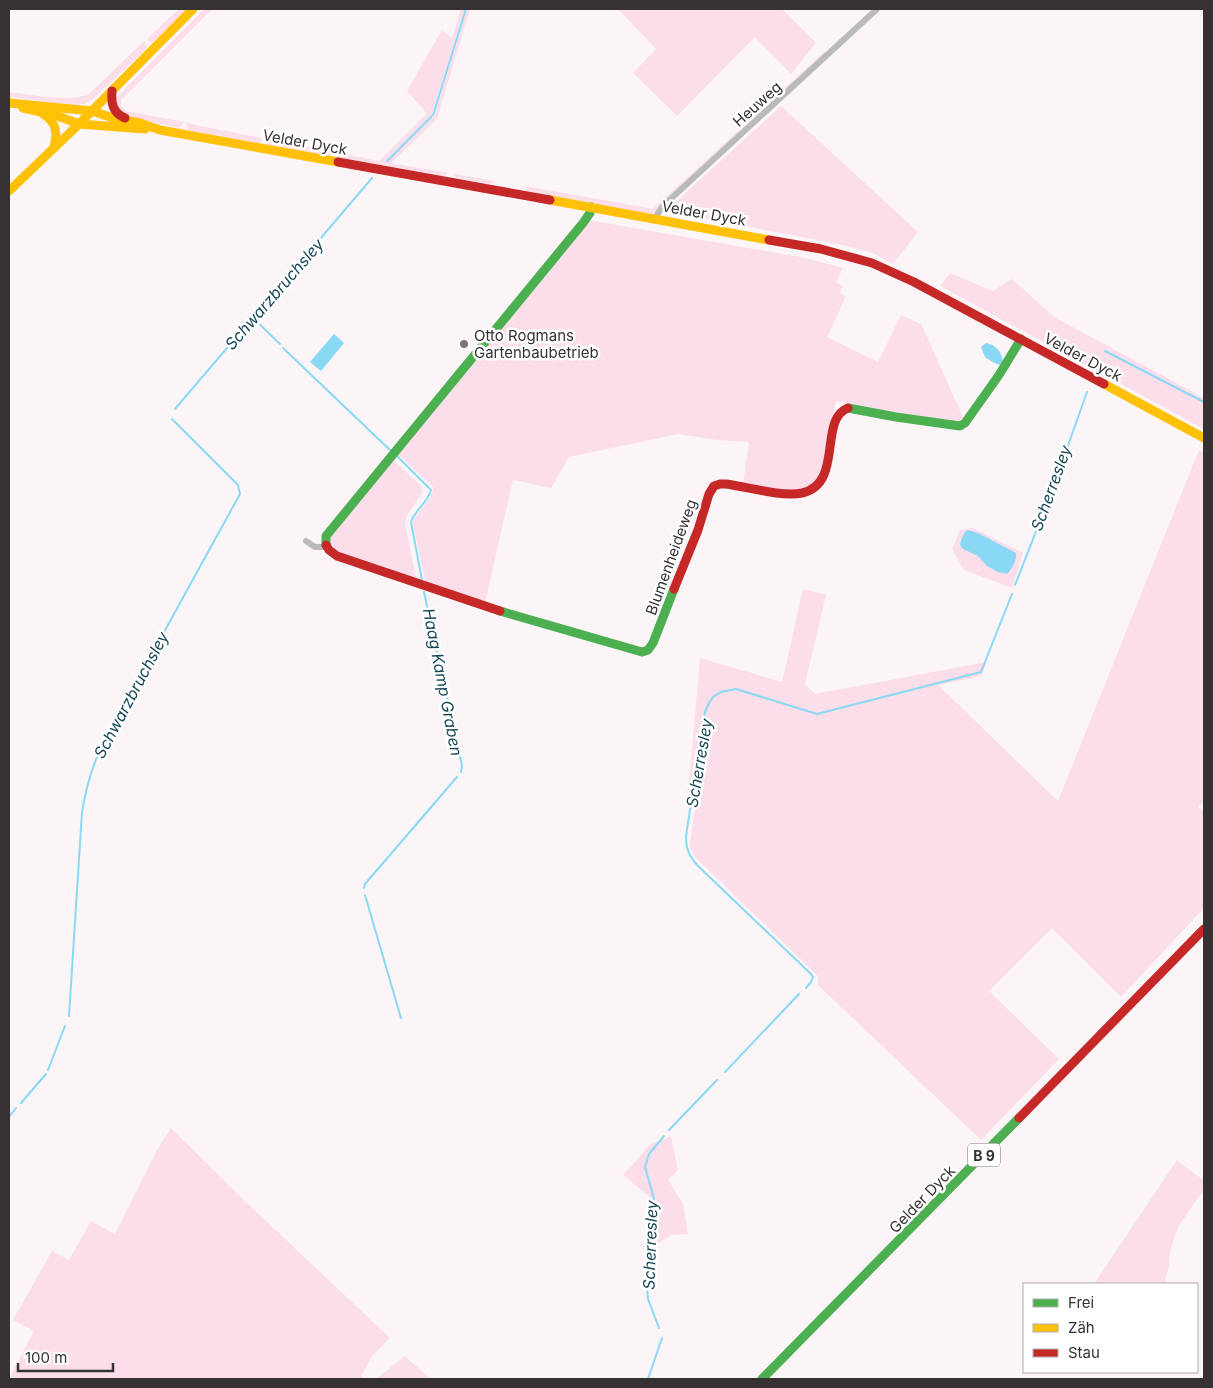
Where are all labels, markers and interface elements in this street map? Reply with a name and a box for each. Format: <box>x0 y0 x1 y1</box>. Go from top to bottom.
street label: Heuweg <box>729 77 785 131</box>
street label: Velder Dyck <box>261 125 350 159</box>
street label: Velder Dyck <box>660 196 749 230</box>
water label: Schwarzbruchsley <box>220 234 328 354</box>
place label: Otto Rogmans Gartenbaubetrieb <box>474 326 599 362</box>
street label: Velder Dyck <box>1041 329 1126 386</box>
marker: Otto Rogmans Gartenbaubetrieb <box>458 338 470 350</box>
water label: Scherresley <box>1026 442 1076 533</box>
street label: Blumenheideweg <box>641 496 701 618</box>
water label: Haag Kamp Graben <box>419 606 467 758</box>
water label: Schwarzbruchsley <box>89 627 173 762</box>
water label: Scherresley <box>681 716 717 809</box>
road number: B 9 <box>968 1144 1000 1166</box>
street label: Gelder Dyck <box>885 1161 960 1237</box>
water label: Scherresley <box>638 1199 662 1290</box>
legend <box>1023 1283 1198 1373</box>
text: Frei <box>1068 1293 1094 1312</box>
text: Zäh <box>1068 1318 1095 1337</box>
scale bar <box>18 1340 112 1372</box>
text: Stau <box>1068 1343 1100 1362</box>
text: 100 m <box>25 1348 67 1367</box>

